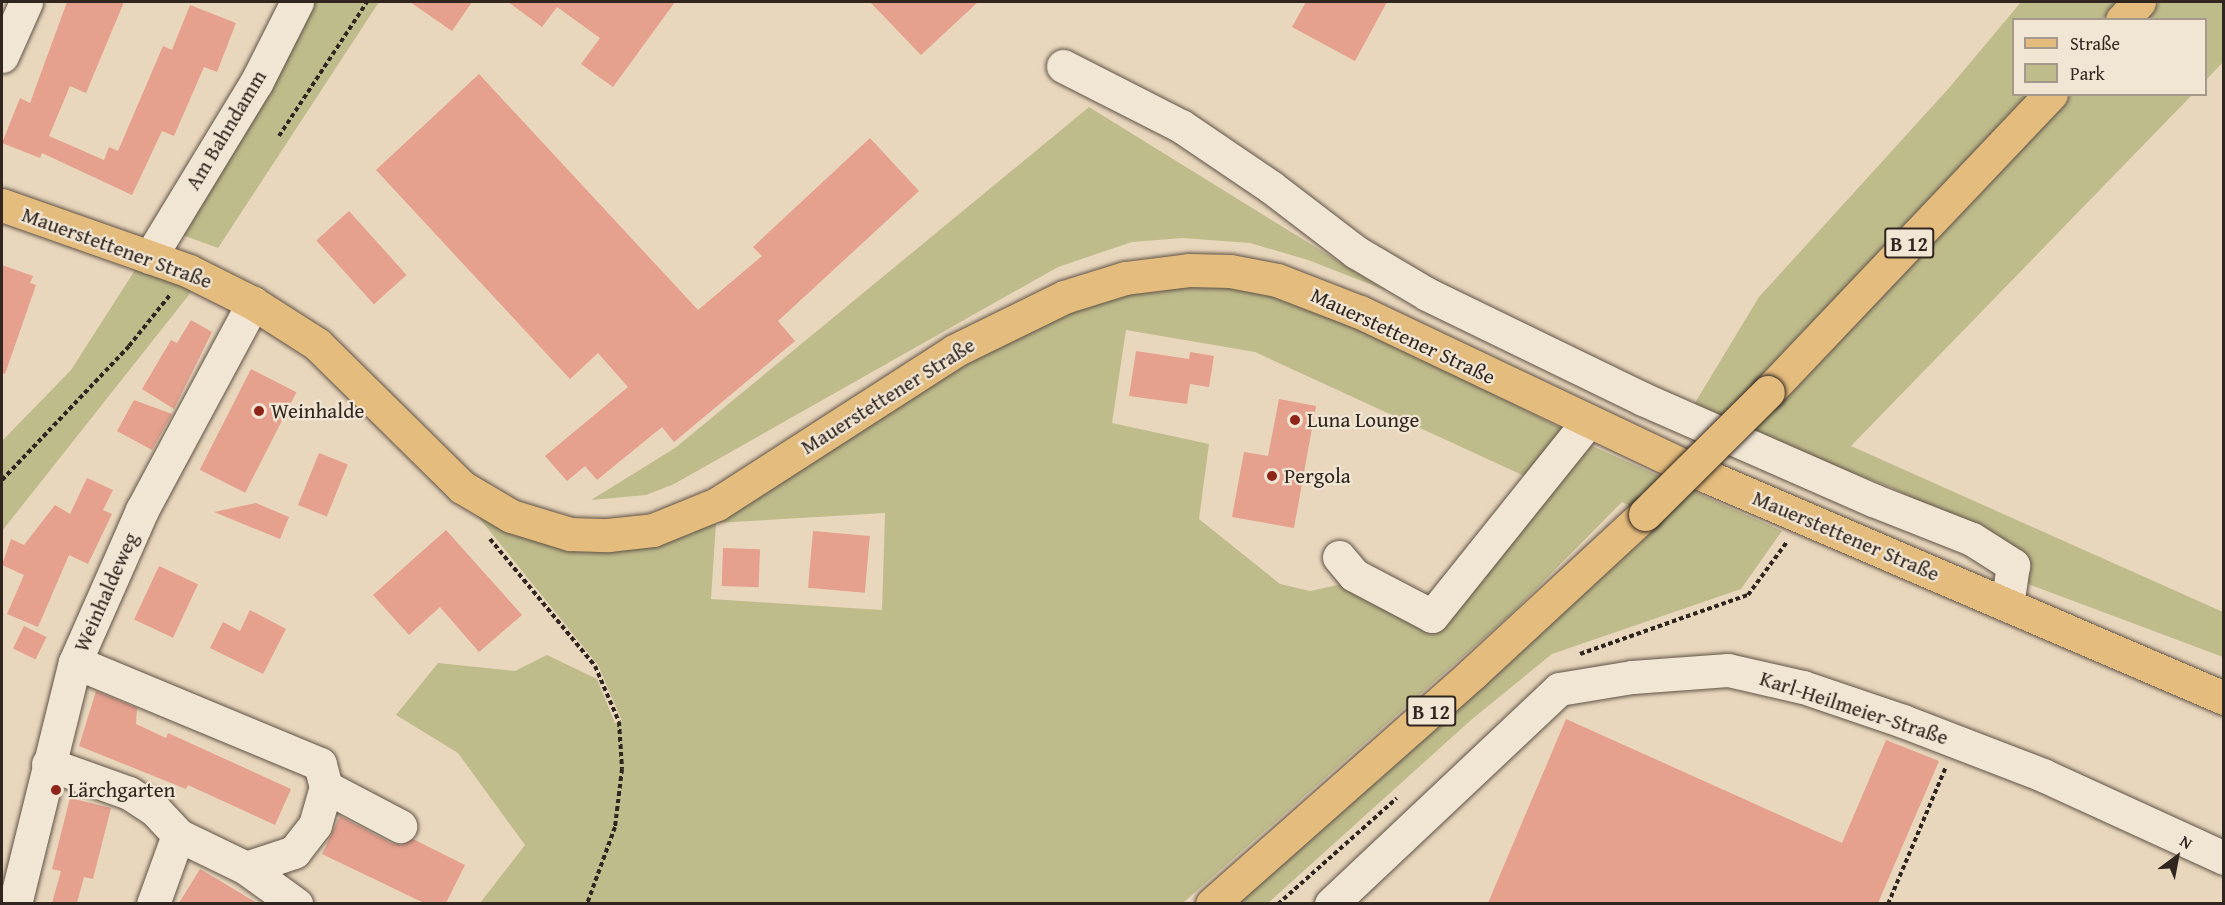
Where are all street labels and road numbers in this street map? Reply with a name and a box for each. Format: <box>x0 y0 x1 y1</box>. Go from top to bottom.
street label: Am Bahndamm <box>180 65 272 195</box>
street label: Mauerstettener Straße <box>19 202 215 294</box>
road number: B 12 <box>1884 226 1934 260</box>
street label: Mauerstettener Straße <box>1307 282 1499 390</box>
street label: Mauerstettener Straße <box>796 332 980 460</box>
street label: Mauerstettener Straße <box>1749 485 1943 587</box>
street label: Weinhaldeweg <box>68 528 144 656</box>
street label: Karl-Heilmeier-Straße <box>1757 666 1951 750</box>
road number: B 12 <box>1406 694 1456 728</box>

